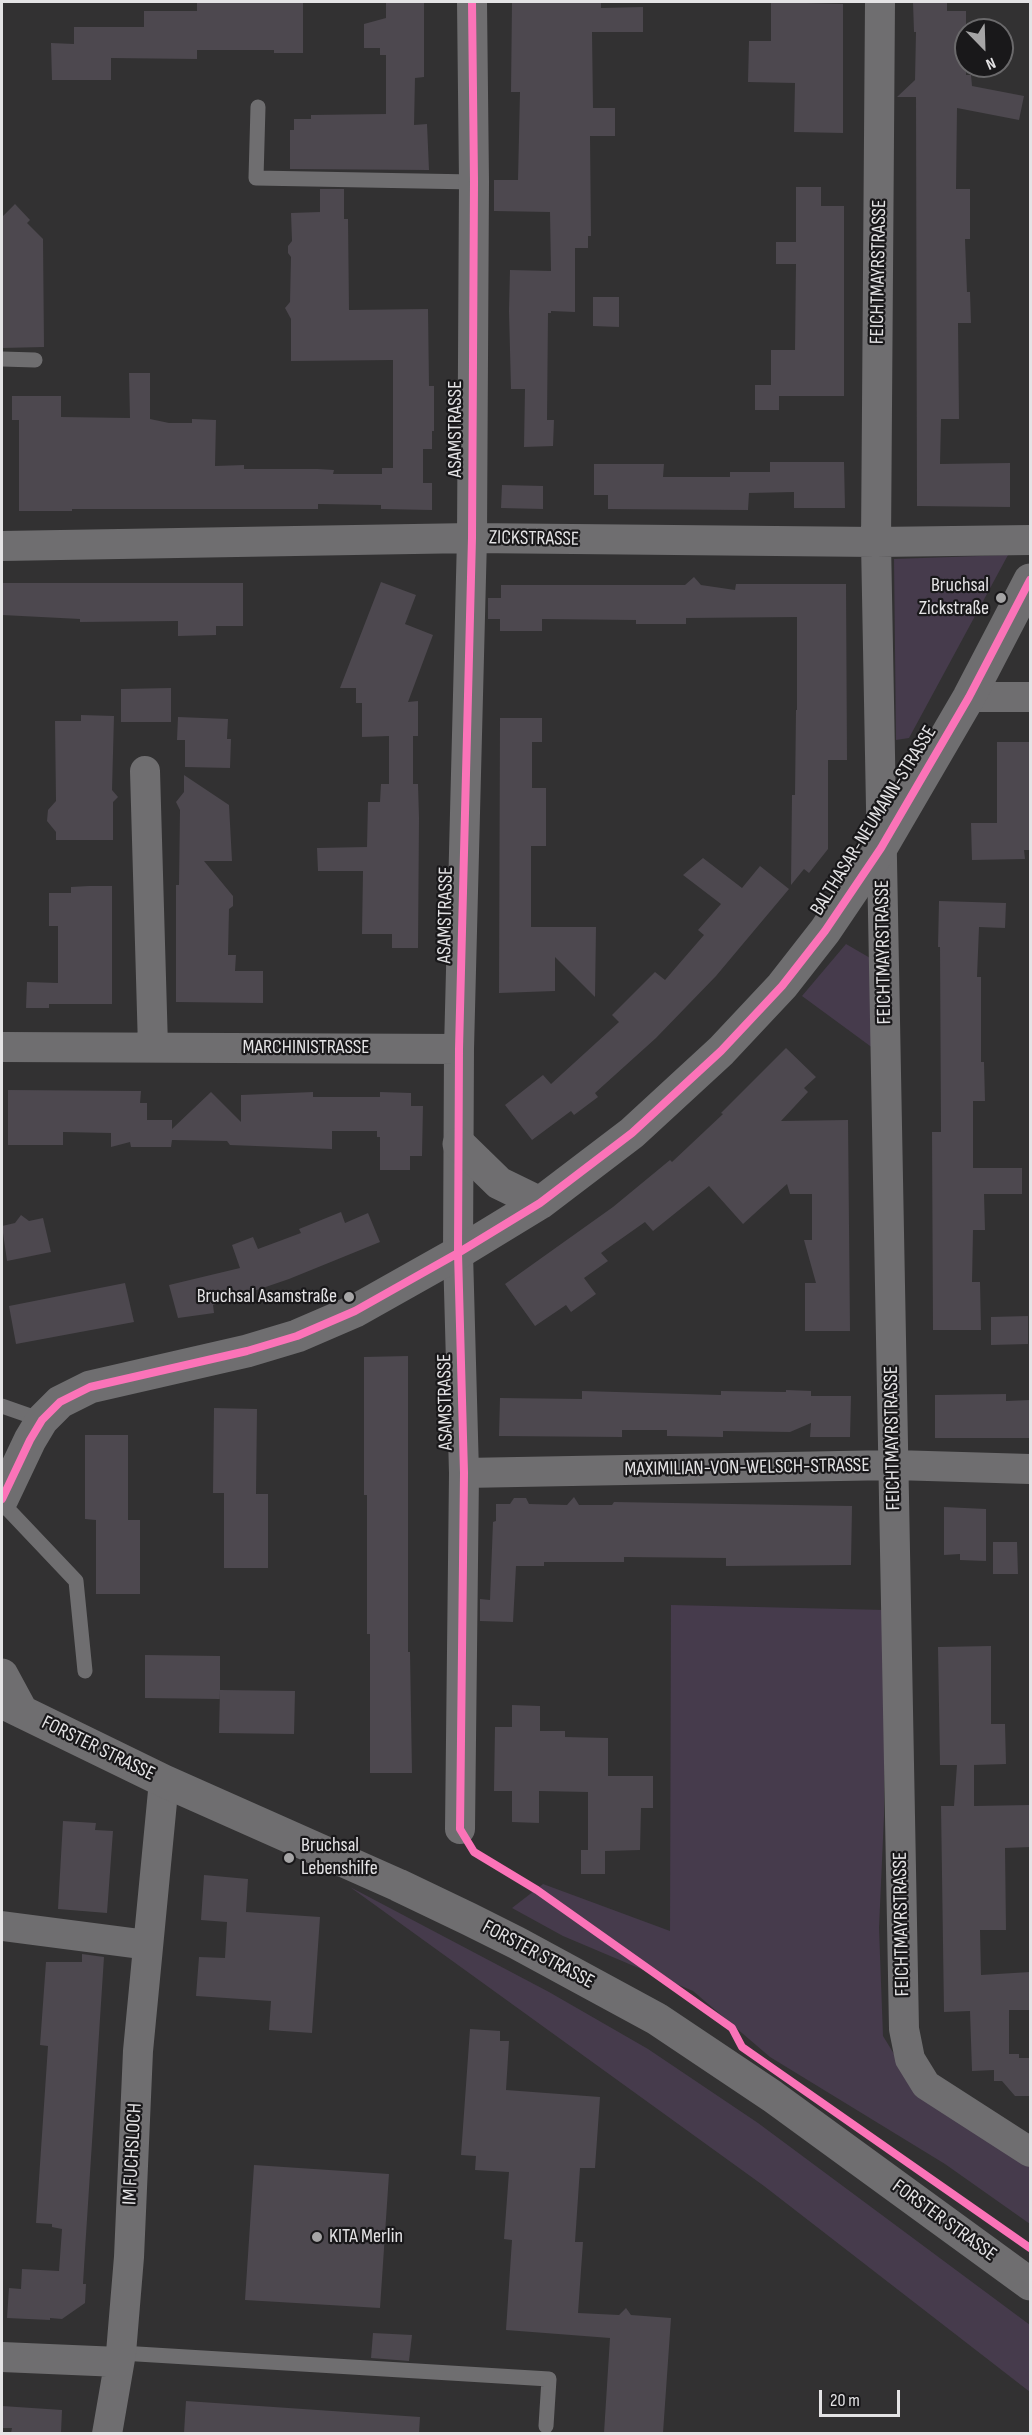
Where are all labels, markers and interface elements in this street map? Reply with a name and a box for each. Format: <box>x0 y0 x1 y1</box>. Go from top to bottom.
north arrow <box>954 18 1014 78</box>
text: N <box>983 53 998 74</box>
street label: FEICHTMAYRSTRASSE <box>866 200 892 344</box>
street label: ASAMSTRASSE <box>444 381 468 477</box>
street label: ZICKSTRASSE <box>489 526 579 552</box>
place label: Bruchsal Zickstraße <box>919 574 989 621</box>
marker: Bruchsal Zickstraße <box>994 591 1008 605</box>
street label: BALTHASAR-NEUMANN-STRASSE <box>806 722 942 920</box>
street label: ASAMSTRASSE <box>433 866 459 964</box>
street label: FEICHTMAYRSTRASSE <box>871 880 897 1024</box>
street label: MARCHINISTRASSE <box>243 1036 369 1060</box>
place label: Bruchsal Asamstraße <box>197 1285 337 1309</box>
marker: Bruchsal Asamstraße <box>342 1290 356 1304</box>
street label: ASAMSTRASSE <box>433 1353 459 1451</box>
street label: FEICHTMAYRSTRASSE <box>880 1366 906 1510</box>
street label: MAXIMILIAN-VON-WELSCH-STRASSE <box>624 1454 870 1482</box>
street label: FORSTER STRASSE <box>37 1711 159 1787</box>
place label: Bruchsal Lebenshilfe <box>301 1834 378 1881</box>
marker: Bruchsal Lebenshilfe <box>282 1851 296 1865</box>
street label: FEICHTMAYRSTRASSE <box>889 1852 915 1996</box>
street label: FORSTER STRASSE <box>478 1915 598 1995</box>
street label: IM FUCHSLOCH <box>118 2102 148 2206</box>
street label: FORSTER STRASSE <box>887 2175 1001 2267</box>
place label: KITA Merlin <box>329 2225 403 2249</box>
marker: KITA Merlin <box>310 2230 324 2244</box>
scale bar <box>822 2378 903 2416</box>
text: 20 m <box>830 2390 860 2411</box>

